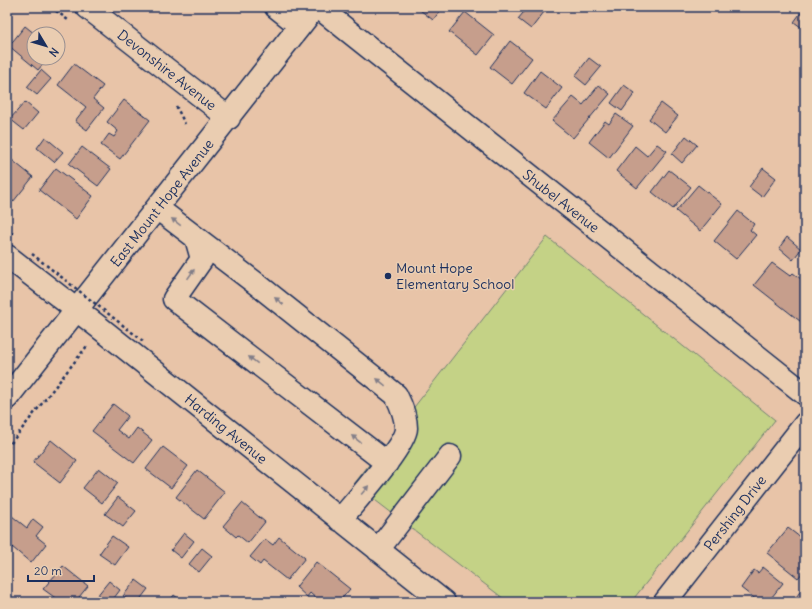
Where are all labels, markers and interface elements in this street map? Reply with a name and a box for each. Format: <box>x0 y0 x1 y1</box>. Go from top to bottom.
north arrow <box>26 26 66 66</box>
street label: Devonshire Avenue <box>114 26 220 114</box>
text: N <box>46 45 62 59</box>
street label: East Mount Hope Avenue <box>106 135 218 271</box>
street label: Shubel Avenue <box>519 165 603 237</box>
one-way arrow <box>170 218 181 226</box>
place label: Mount Hope Elementary School <box>396 259 514 293</box>
one-way arrow <box>187 269 195 279</box>
marker: Mount Hope Elementary School <box>383 271 393 281</box>
one-way arrow <box>273 297 284 305</box>
one-way arrow <box>247 355 258 364</box>
one-way arrow <box>375 378 386 387</box>
street label: Harding Avenue <box>181 390 271 468</box>
one-way arrow <box>350 435 361 443</box>
street label: Pershing Drive <box>700 472 770 554</box>
one-way arrow <box>360 484 369 495</box>
scale bar <box>28 557 94 583</box>
text: 20 m <box>34 563 62 578</box>

